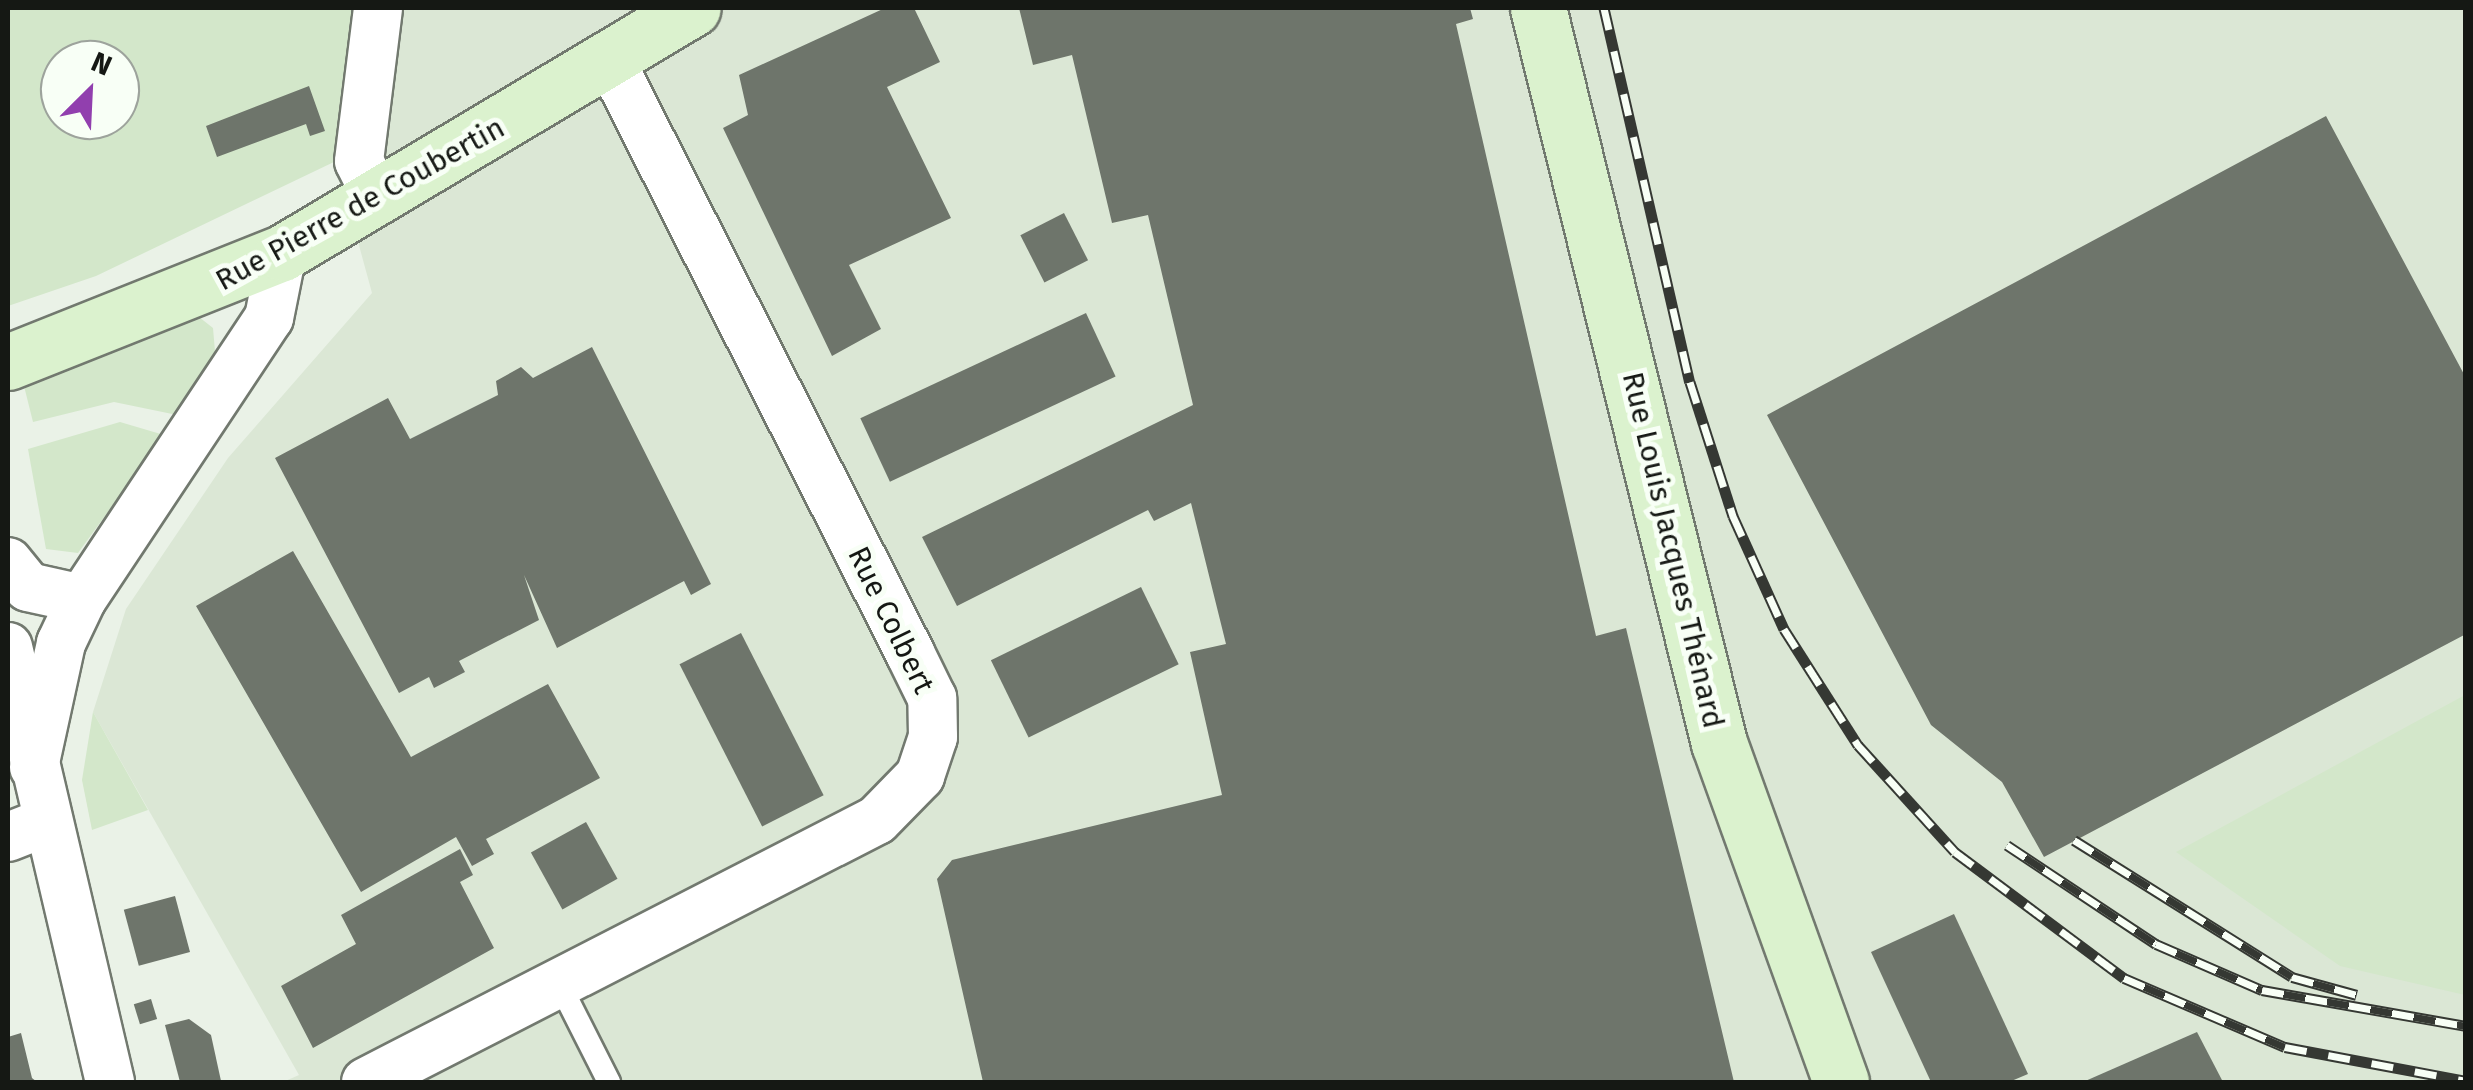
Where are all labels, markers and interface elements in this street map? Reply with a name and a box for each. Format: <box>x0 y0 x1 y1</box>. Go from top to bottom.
north arrow <box>40 40 140 140</box>
text: N <box>86 45 117 83</box>
street label: Rue Pierre de Coubertin <box>209 110 511 298</box>
street label: Rue Louis Jacques Thénard <box>1614 368 1732 732</box>
street label: Rue Colbert <box>840 541 942 699</box>

